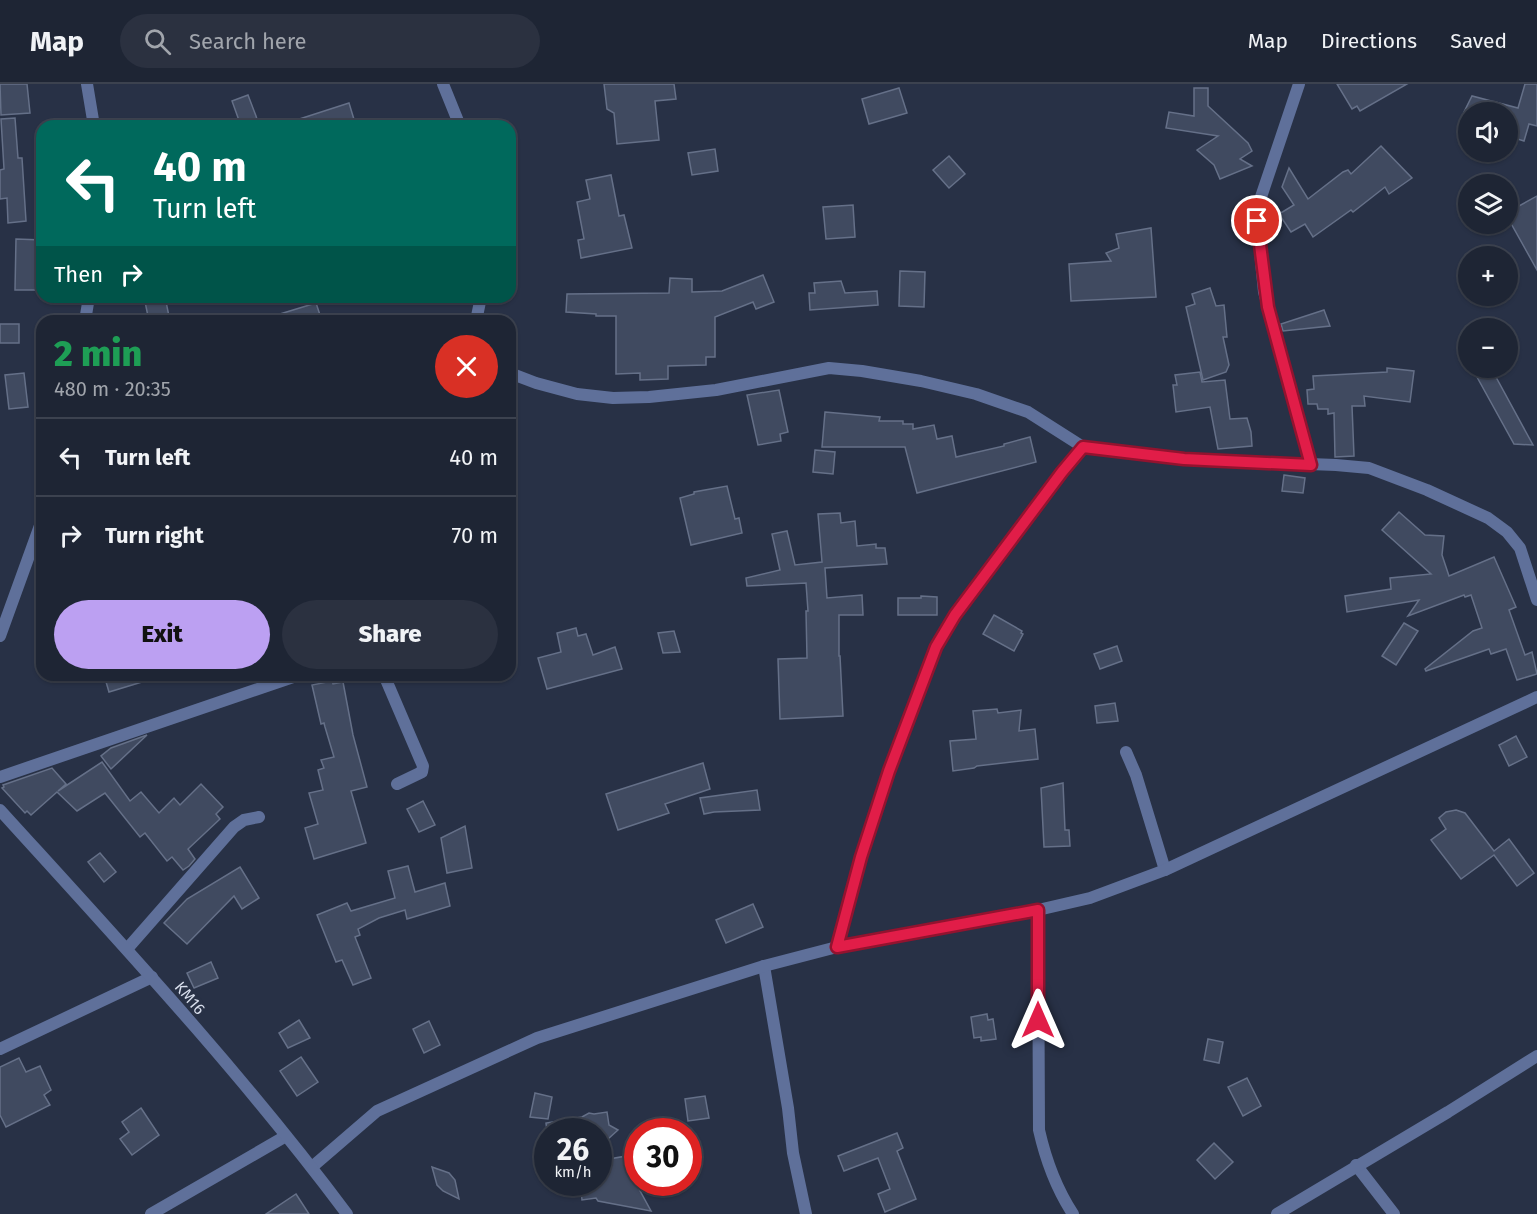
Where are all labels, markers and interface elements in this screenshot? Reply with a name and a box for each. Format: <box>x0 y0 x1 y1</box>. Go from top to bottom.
search box <box>120 14 540 68</box>
text: Map <box>30 25 84 58</box>
icon: search <box>141 25 174 58</box>
text: Search here <box>189 28 307 55</box>
text: Map <box>1248 28 1288 54</box>
text: Directions <box>1321 28 1417 54</box>
text: Saved <box>1450 28 1507 54</box>
map controls <box>1458 102 1518 378</box>
button: sound <box>1458 102 1518 162</box>
text: 40 m <box>153 142 247 192</box>
icon: left <box>54 144 132 222</box>
button: layers <box>1458 174 1518 234</box>
text: Turn left <box>153 193 256 225</box>
pin <box>1231 195 1282 246</box>
icon: arrive <box>1240 204 1273 237</box>
button: + <box>1458 246 1518 306</box>
icon: right <box>115 258 148 291</box>
text: Then <box>54 261 103 288</box>
button: − <box>1458 318 1518 378</box>
text: 2 min <box>54 332 142 376</box>
button: close <box>435 335 498 398</box>
text: 480 m · 20:35 <box>54 377 171 401</box>
icon: left <box>54 441 87 474</box>
text: Turn left <box>105 444 190 471</box>
text: 40 m <box>449 444 498 471</box>
icon: right <box>54 519 87 552</box>
text: Turn right <box>105 522 204 549</box>
text: 70 m <box>452 522 498 549</box>
button: Exit <box>54 600 270 669</box>
button: Share <box>282 600 498 669</box>
street label: KM16 <box>171 978 209 1018</box>
position arrow <box>1006 988 1070 1052</box>
speed limit sign: 30 <box>624 1118 702 1196</box>
text: 26 <box>557 1132 589 1168</box>
text: km/h <box>554 1163 592 1181</box>

